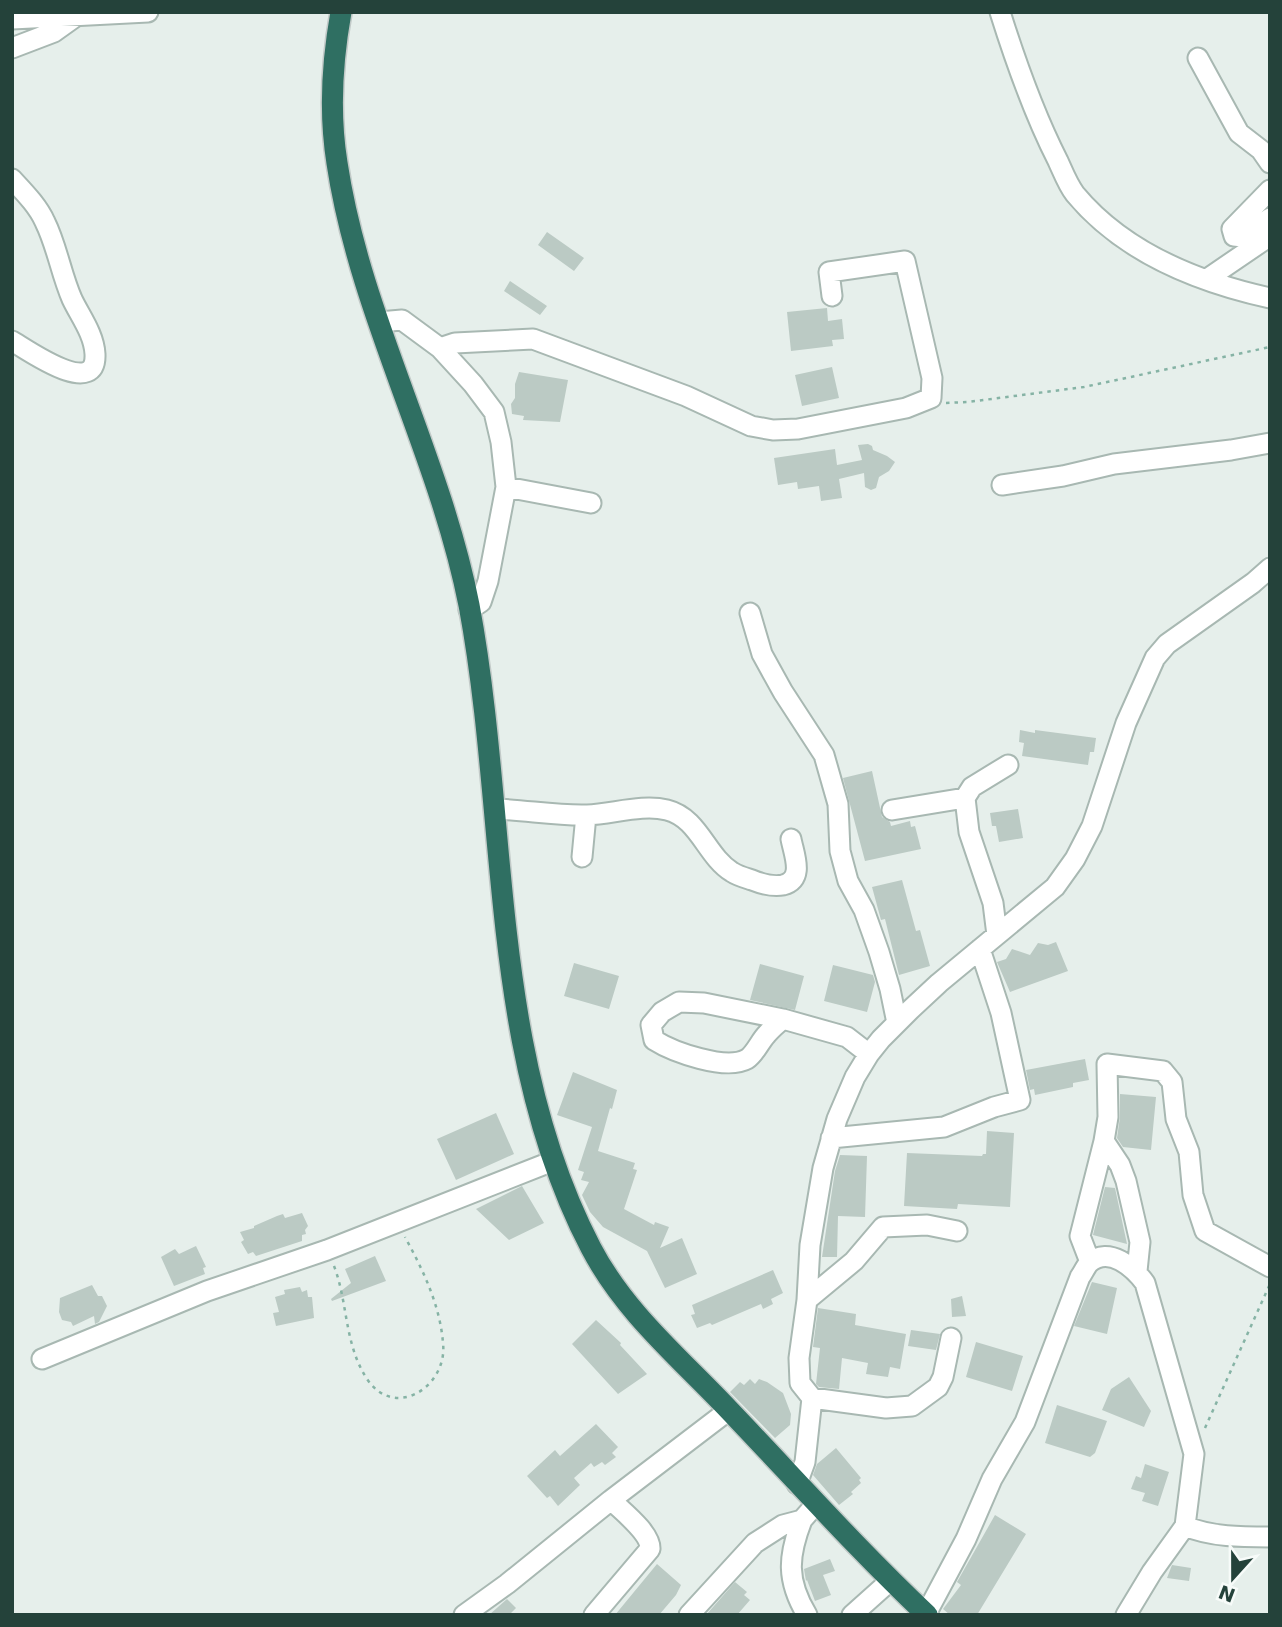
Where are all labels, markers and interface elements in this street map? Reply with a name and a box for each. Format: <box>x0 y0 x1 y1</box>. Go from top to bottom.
north arrow <box>1198 1543 1268 1613</box>
text: N <box>1216 1581 1238 1607</box>

